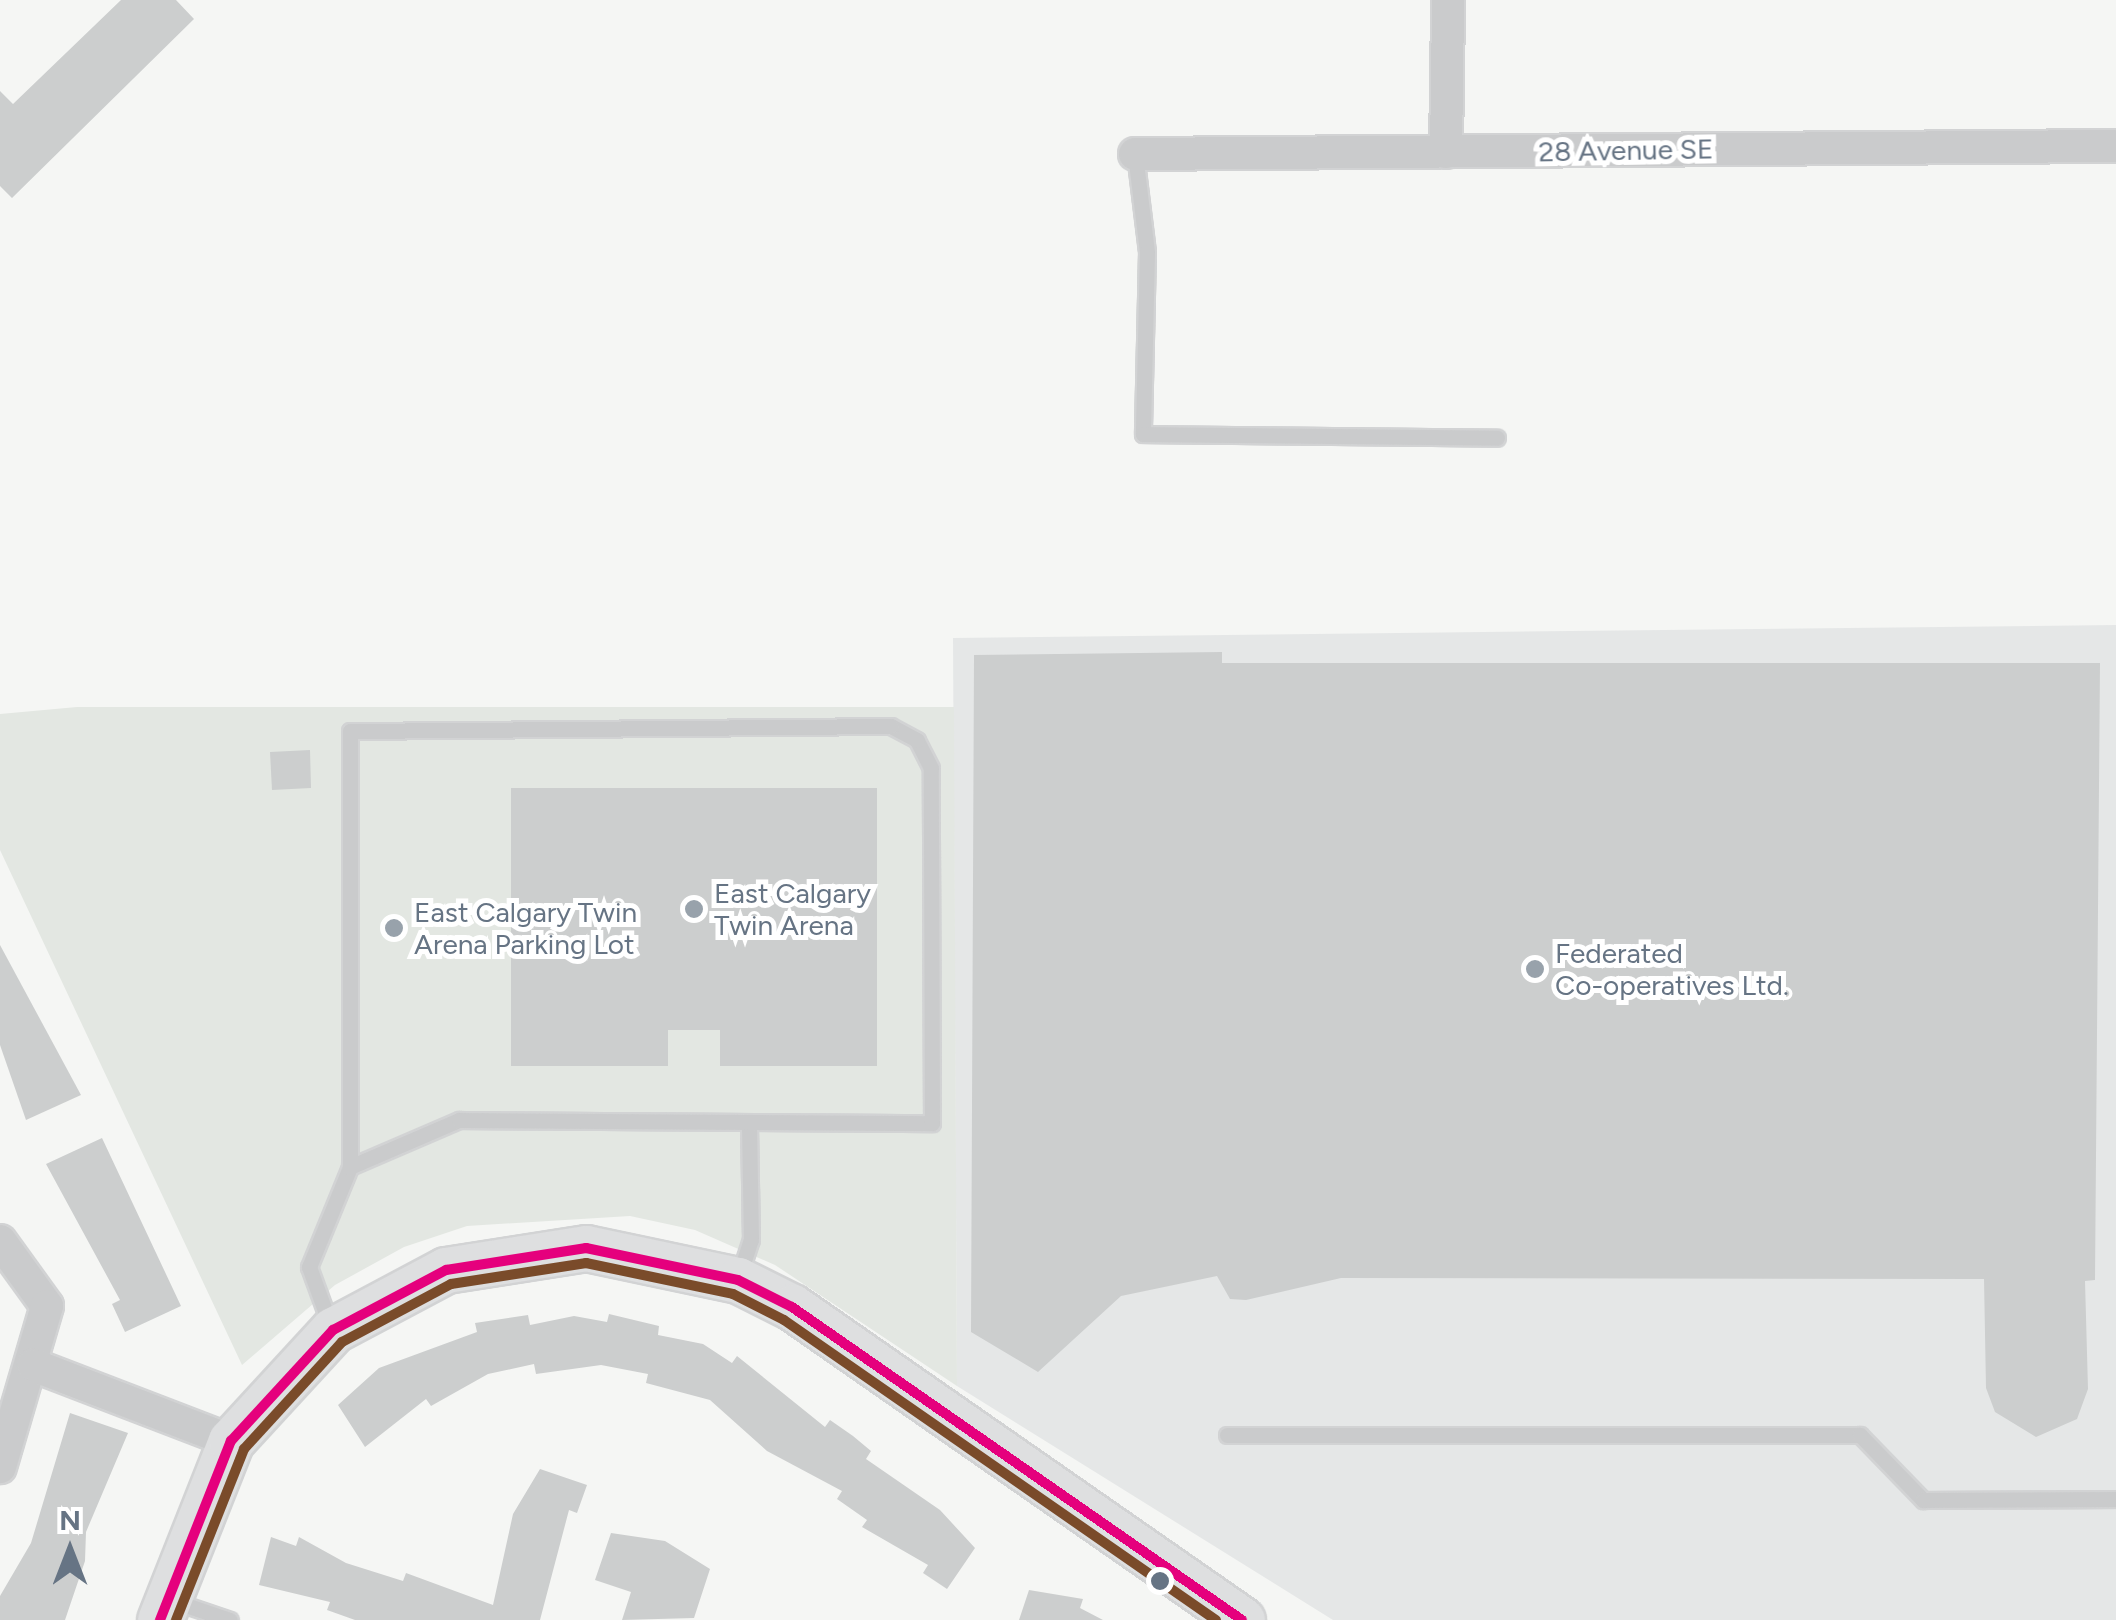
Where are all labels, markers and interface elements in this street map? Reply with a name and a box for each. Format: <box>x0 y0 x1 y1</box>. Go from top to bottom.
street label: 28 Avenue SE <box>1538 132 1714 168</box>
place label: East Calgary Twin Arena <box>714 876 871 942</box>
place label: East Calgary Twin Arena Parking Lot <box>414 895 637 961</box>
marker: East Calgary Twin Arena <box>683 898 705 920</box>
marker: East Calgary Twin Arena Parking Lot <box>383 917 405 939</box>
place label: Federated Co-operatives Ltd. <box>1555 936 1789 1002</box>
marker: Federated Co-operatives Ltd. <box>1524 958 1546 980</box>
north arrow <box>20 1500 120 1600</box>
text: N <box>59 1503 81 1537</box>
unlabelled marker <box>1150 1571 1170 1591</box>

